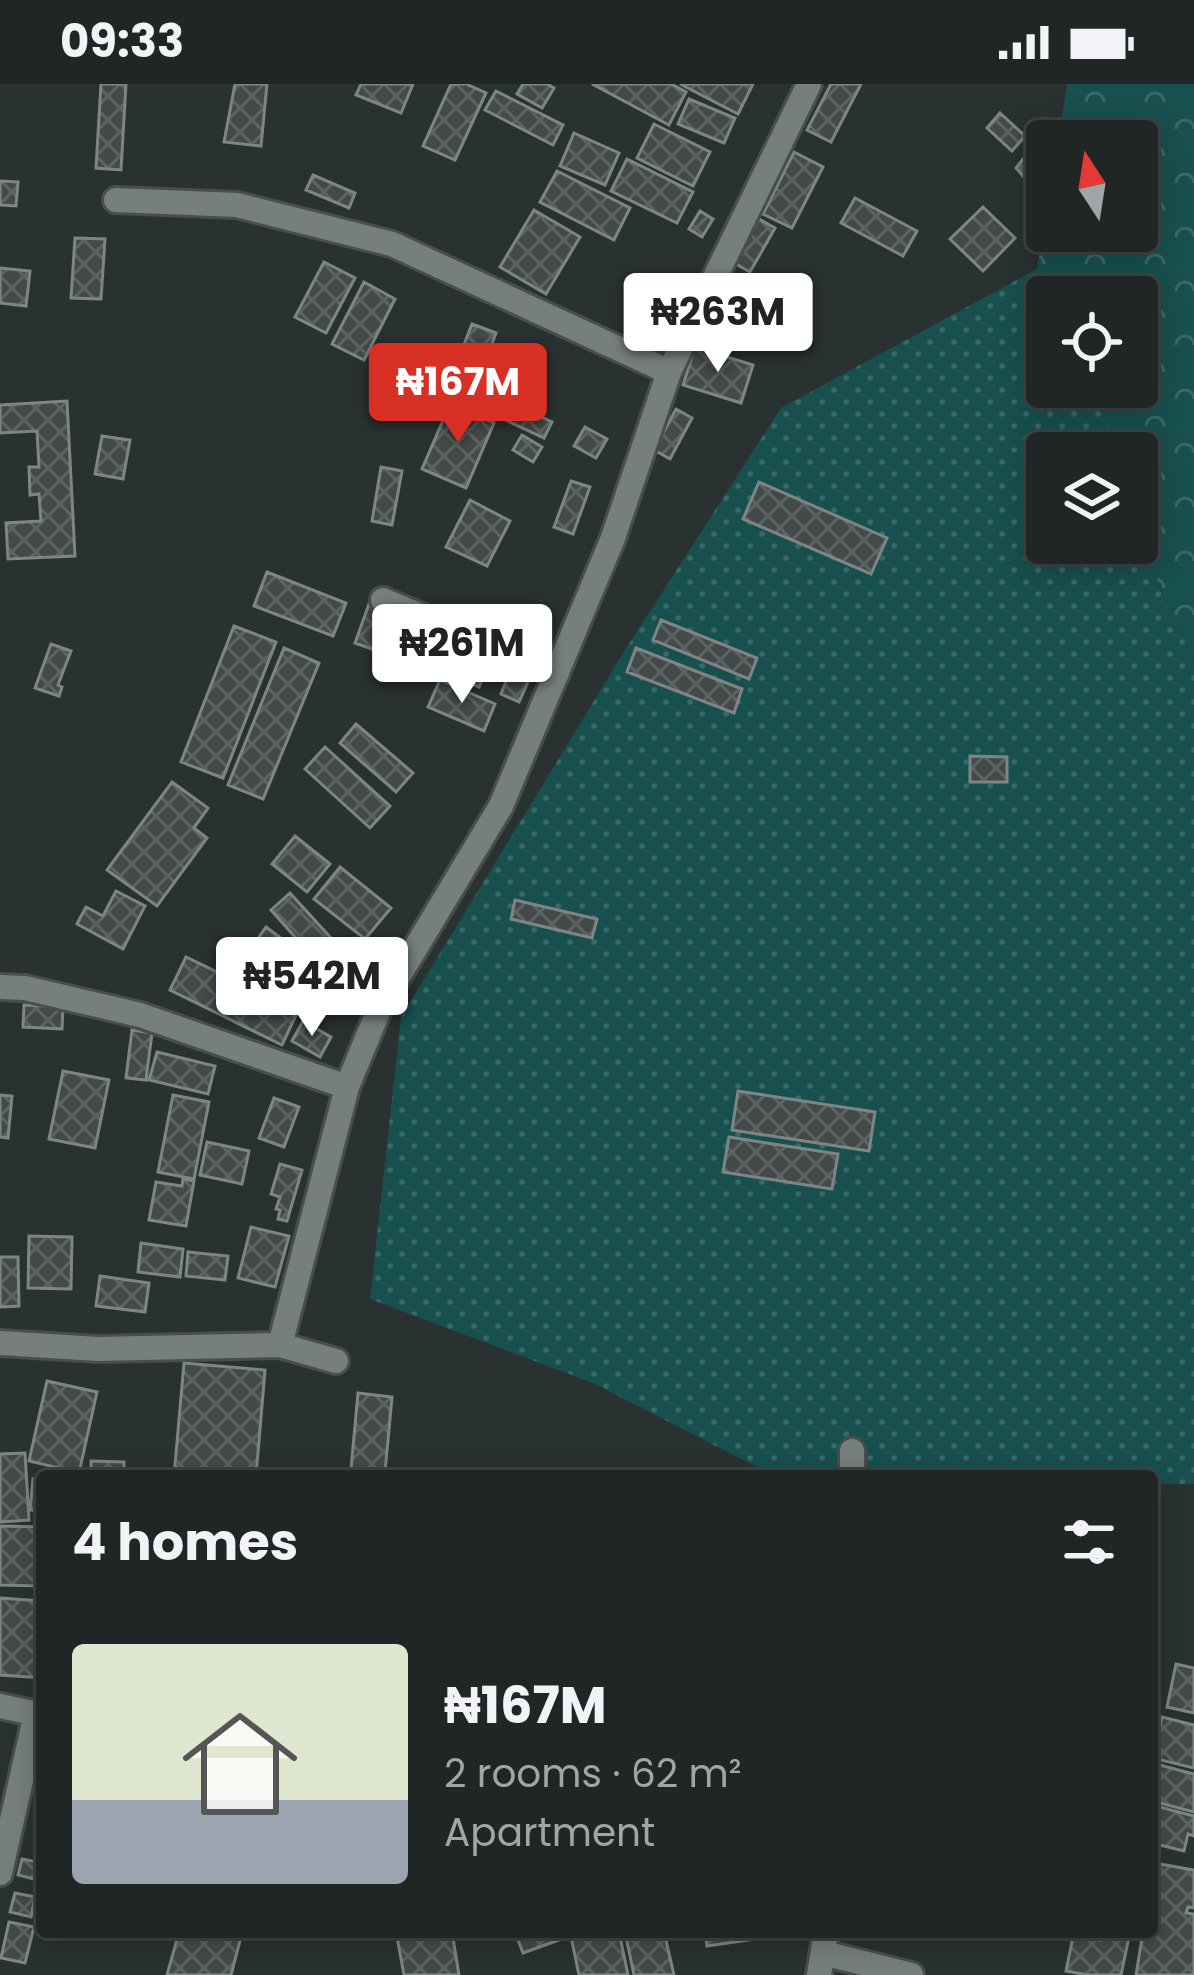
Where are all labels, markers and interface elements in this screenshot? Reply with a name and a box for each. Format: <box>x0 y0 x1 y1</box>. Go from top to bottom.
text: 09:33 <box>60 10 184 73</box>
north arrow <box>1026 120 1158 252</box>
map controls <box>1026 120 1158 564</box>
pin: ₦263M <box>634 273 802 375</box>
button: locate <box>1026 276 1158 408</box>
text: ₦263M <box>651 284 785 339</box>
pin: ₦167M <box>374 343 542 445</box>
text: ₦167M <box>396 354 520 409</box>
button: layers <box>1026 432 1158 564</box>
pin: ₦261M <box>378 604 546 706</box>
text: ₦261M <box>399 615 525 670</box>
pin: ₦542M <box>228 937 396 1039</box>
text: ₦542M <box>243 948 381 1003</box>
text: 4 homes <box>72 1506 298 1578</box>
icon: filters <box>1056 1509 1122 1575</box>
text: ₦167M <box>444 1669 607 1741</box>
icon: home <box>168 1692 312 1836</box>
text: 2 rooms · 62 m² <box>444 1746 742 1801</box>
text: Apartment <box>444 1805 655 1860</box>

